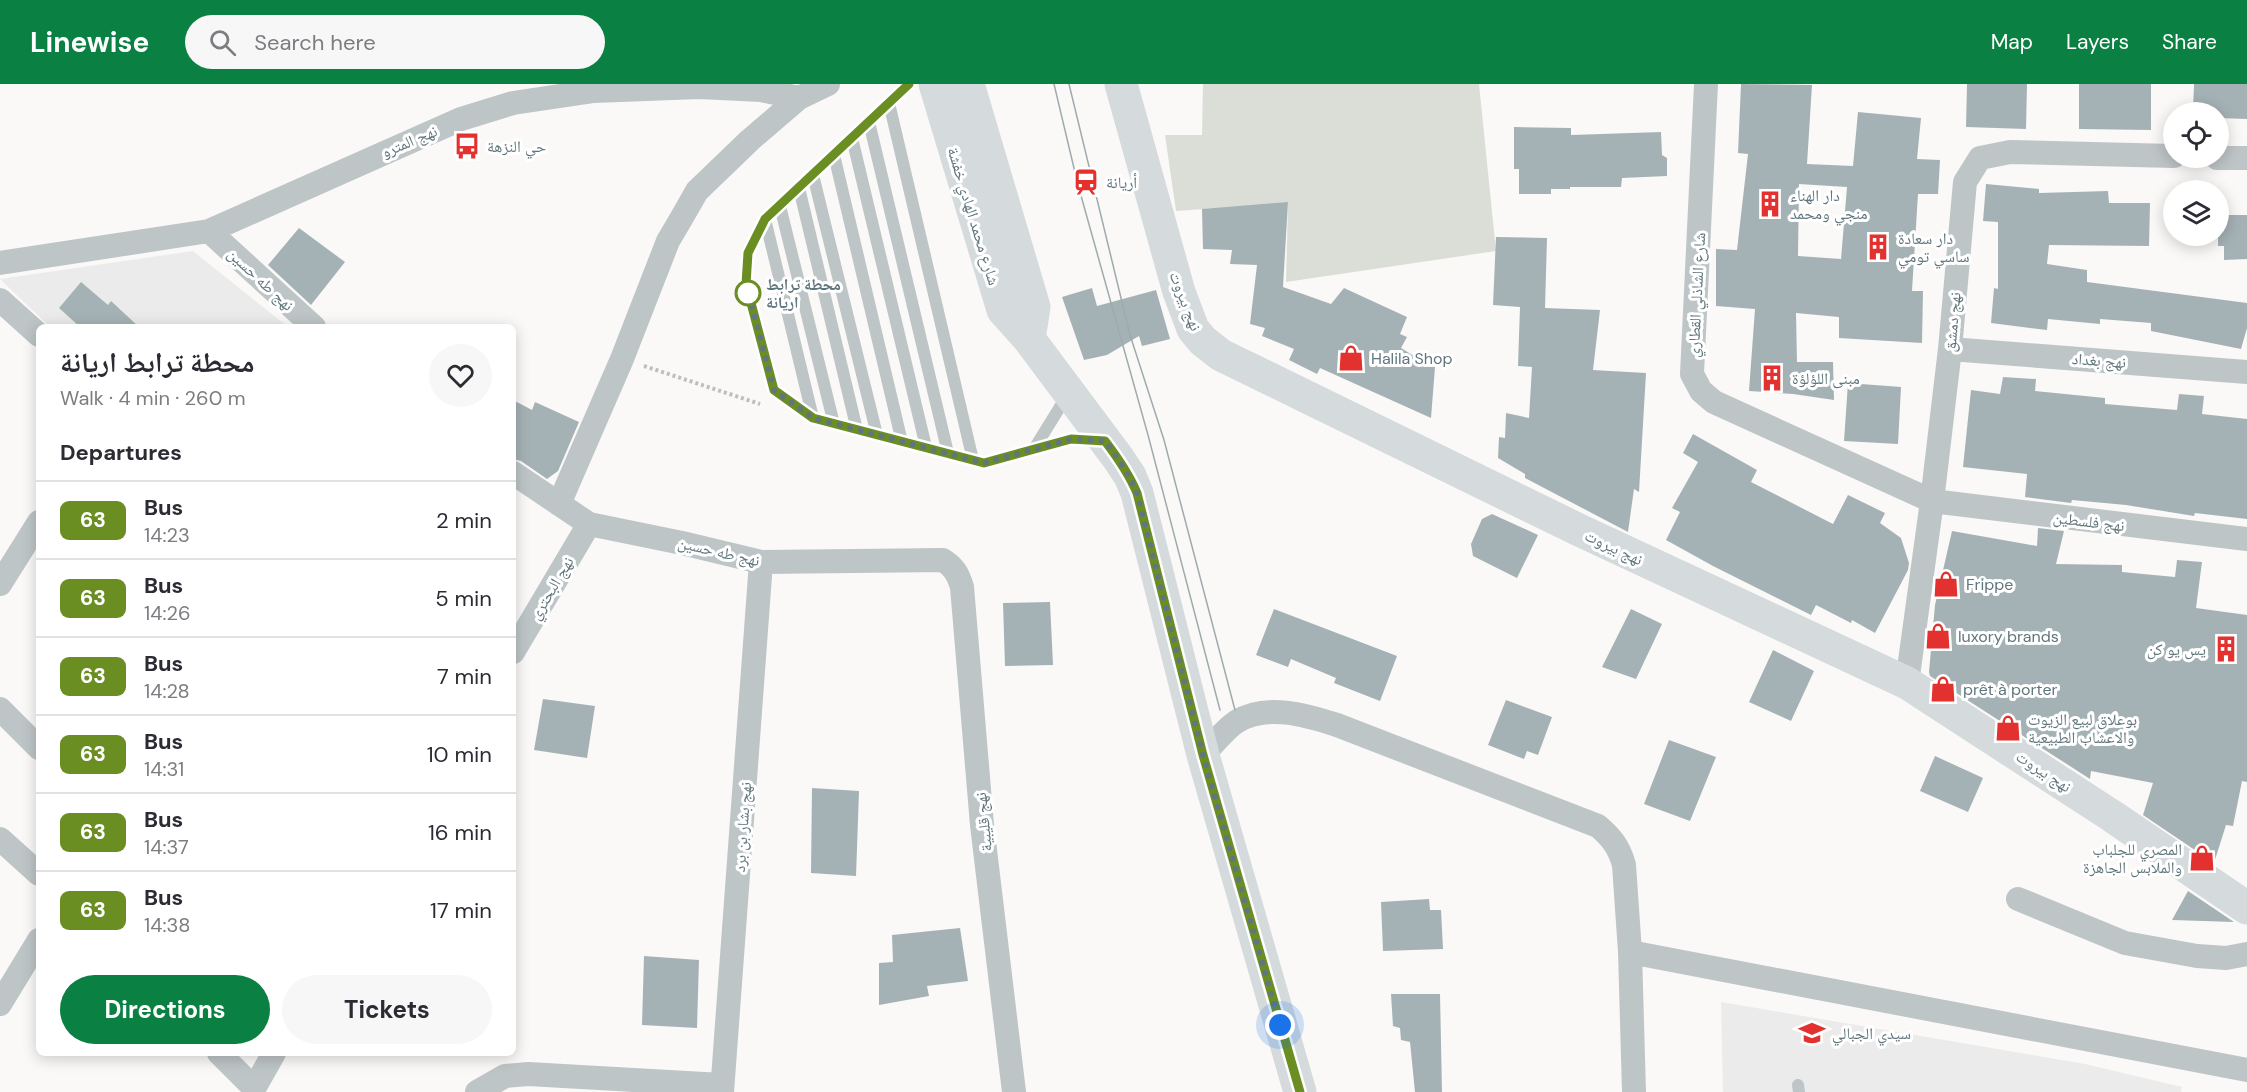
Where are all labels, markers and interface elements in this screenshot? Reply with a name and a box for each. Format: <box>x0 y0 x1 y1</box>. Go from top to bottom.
search box <box>185 15 605 69</box>
text: Linewise <box>30 24 149 61</box>
icon: search <box>206 26 239 59</box>
text: Search here <box>254 28 376 57</box>
text: Map <box>1991 28 2033 56</box>
text: Layers <box>2066 28 2129 56</box>
text: Share <box>2162 28 2217 56</box>
map controls <box>2163 102 2229 246</box>
button: locate <box>2163 102 2229 168</box>
street label: نهج المترو <box>378 120 440 163</box>
bus stop icon: حي النزهة <box>452 131 482 161</box>
place label: حي النزهة <box>487 136 546 159</box>
street label: شارع محمد الهادي خفشة <box>941 145 1005 288</box>
station icon: أريانة <box>1071 167 1101 197</box>
place label: أريانة <box>1106 172 1137 193</box>
button: layers <box>2163 180 2229 246</box>
place label: دار الهناء منجي ومحمد <box>1790 185 1868 226</box>
building icon: دار الهناء منجي ومحمد <box>1755 189 1785 219</box>
place label: دار سعادة ساسي تومي <box>1898 228 1970 269</box>
street label: شارع الشاذلي القطاري <box>1683 232 1712 358</box>
building icon: دار سعادة ساسي تومي <box>1863 232 1893 262</box>
street label: نهج طه حسين <box>223 243 298 315</box>
street label: نهج بيروت <box>1165 269 1206 334</box>
place label: محطة ترابط اريانة <box>766 274 841 313</box>
marker: محطة ترابط اريانة <box>735 280 761 306</box>
street label: نهج دمشق <box>1939 291 1966 353</box>
shop icon: Halila Shop <box>1336 343 1366 373</box>
text: محطة ترابط اريانة <box>60 344 254 381</box>
button: heart <box>429 344 492 407</box>
place label: Halila Shop <box>1371 348 1453 369</box>
street label: نهج بغداد <box>2071 348 2127 373</box>
building icon: مبنى اللؤلؤة <box>1757 363 1787 393</box>
place label: مبنى اللؤلؤة <box>1792 368 1860 389</box>
text: Walk · 4 min · 260 m <box>60 385 245 411</box>
text: Departures <box>60 438 182 467</box>
text: Bus <box>144 493 183 522</box>
text: 63 <box>80 506 106 534</box>
text: 2 min <box>436 506 492 535</box>
street label: نهج فلسطين <box>2052 507 2126 536</box>
text: 14:23 <box>144 522 190 548</box>
street label: نهج بيروت <box>1581 525 1646 570</box>
street label: نهج طه حسين <box>676 532 762 571</box>
street label: نهج البحتري <box>524 553 580 625</box>
shop icon: Frippe <box>1931 569 1961 599</box>
text: Bus <box>144 571 183 600</box>
place label: Frippe <box>1966 574 2013 595</box>
text: 63 <box>80 584 106 612</box>
text: 5 min <box>435 584 492 613</box>
text: 14:26 <box>144 600 191 626</box>
shop icon: luxory brands <box>1923 621 1953 651</box>
place label: luxory brands <box>1958 626 2059 647</box>
building icon: يس يو كن <box>2211 634 2241 664</box>
place label: يس يو كن <box>2147 639 2206 660</box>
text: Bus <box>144 649 183 678</box>
text: 63 <box>80 662 106 690</box>
text: 7 min <box>437 662 492 691</box>
shop icon: prêt à porter <box>1928 674 1958 704</box>
text: 14:28 <box>144 678 190 704</box>
place label: prêt à porter <box>1963 679 2057 700</box>
place label: بوعلاق لبيع الزيوت والاعشاب الطبيعية <box>2028 709 2137 748</box>
shop icon: بوعلاق لبيع الزيوت والاعشاب الطبيعية <box>1993 713 2023 743</box>
text: Bus <box>144 727 183 756</box>
text: 63 <box>80 740 106 768</box>
text: 10 min <box>427 740 492 769</box>
street label: نهج بيروت <box>2012 746 2075 797</box>
text: 14:31 <box>144 756 184 782</box>
street label: نهج بشار بن برد <box>729 781 756 873</box>
street label: نهج قليبية <box>970 791 997 853</box>
text: Bus <box>144 805 183 834</box>
text: 63 <box>80 818 106 846</box>
text: 16 min <box>428 818 492 847</box>
text: 14:37 <box>144 834 189 860</box>
place label: المصري للجلباب والملابس الجاهزة <box>2083 839 2182 878</box>
shop icon: المصري للجلباب والملابس الجاهزة <box>2187 843 2217 873</box>
text: Bus <box>144 883 183 912</box>
text: 63 <box>80 896 106 924</box>
text: 17 min <box>430 896 492 925</box>
text: 14:38 <box>144 912 190 938</box>
button: Directions <box>60 975 270 1044</box>
button: Tickets <box>282 975 492 1044</box>
your location <box>1265 1010 1295 1040</box>
school or university icon: سيدي الجبالي <box>1797 1018 1827 1048</box>
place label: سيدي الجبالي <box>1832 1023 1911 1046</box>

